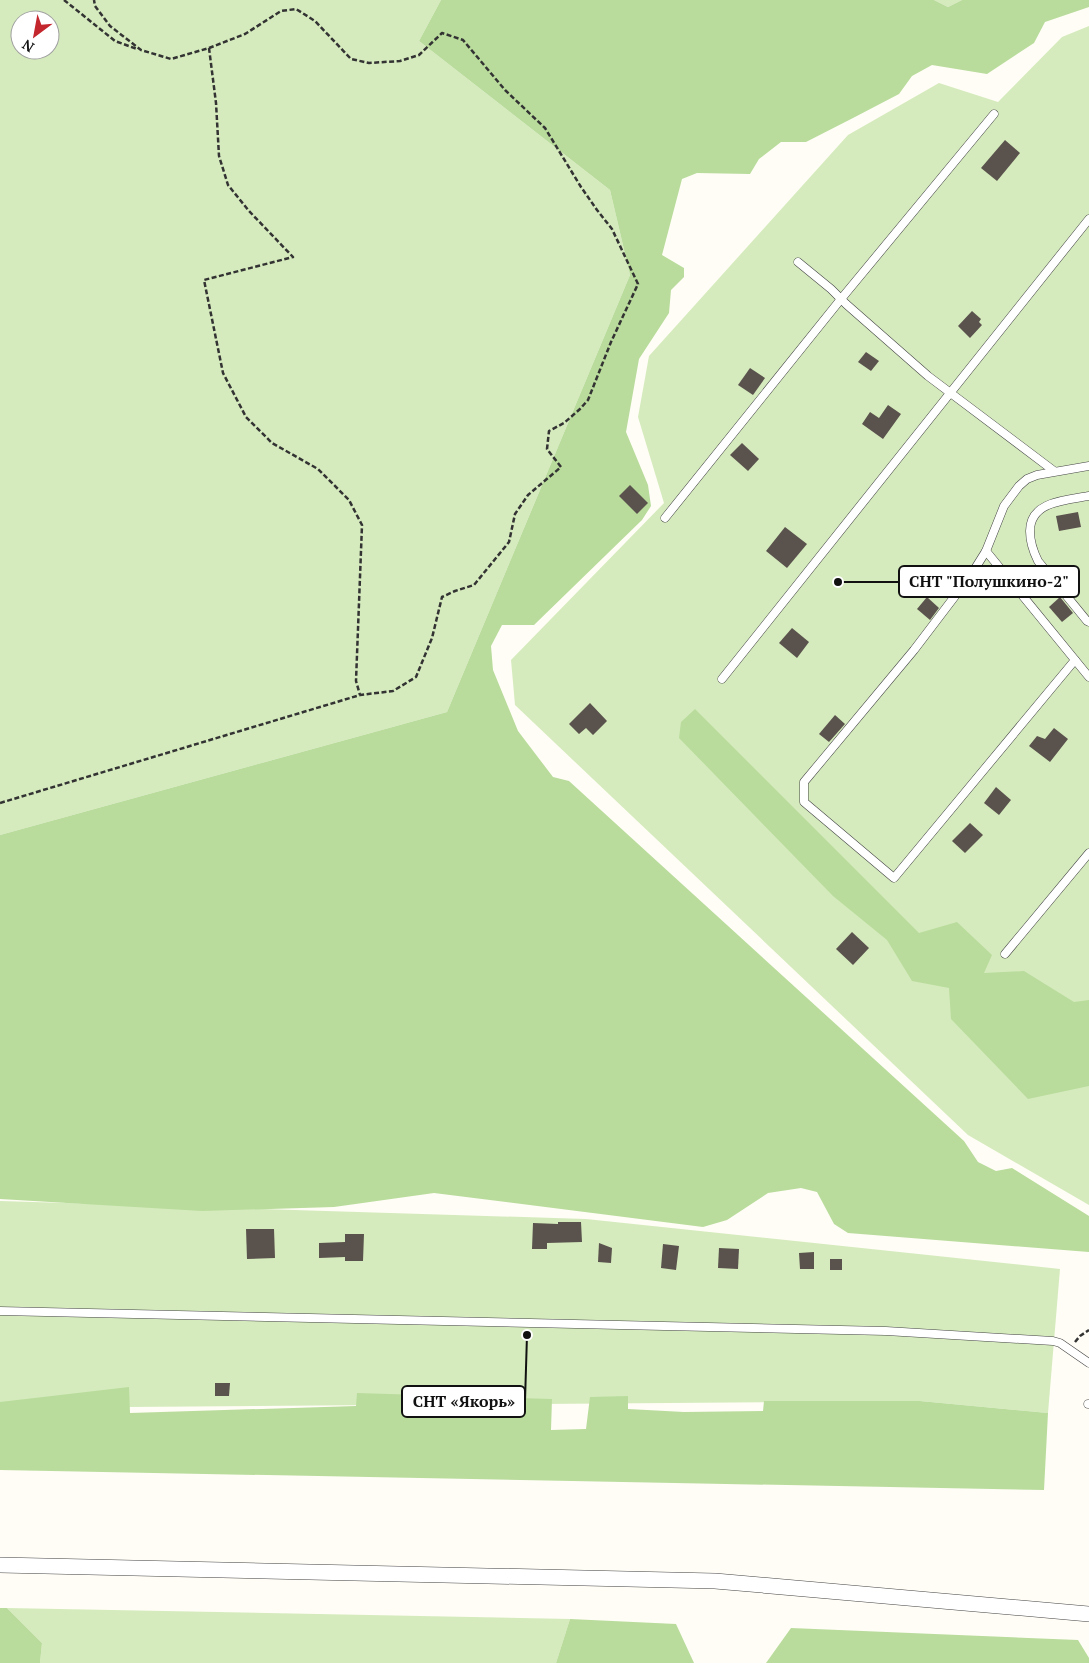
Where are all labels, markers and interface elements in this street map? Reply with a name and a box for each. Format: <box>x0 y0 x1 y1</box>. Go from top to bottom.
north arrow <box>10 10 60 60</box>
text: N <box>18 35 37 57</box>
callout: СНТ "Полушкино-2" <box>899 566 1079 597</box>
text: СНТ "Полушкино-2" <box>909 570 1069 592</box>
callout: СНТ «Якорь» <box>402 1386 525 1417</box>
text: СНТ «Якорь» <box>413 1390 515 1412</box>

